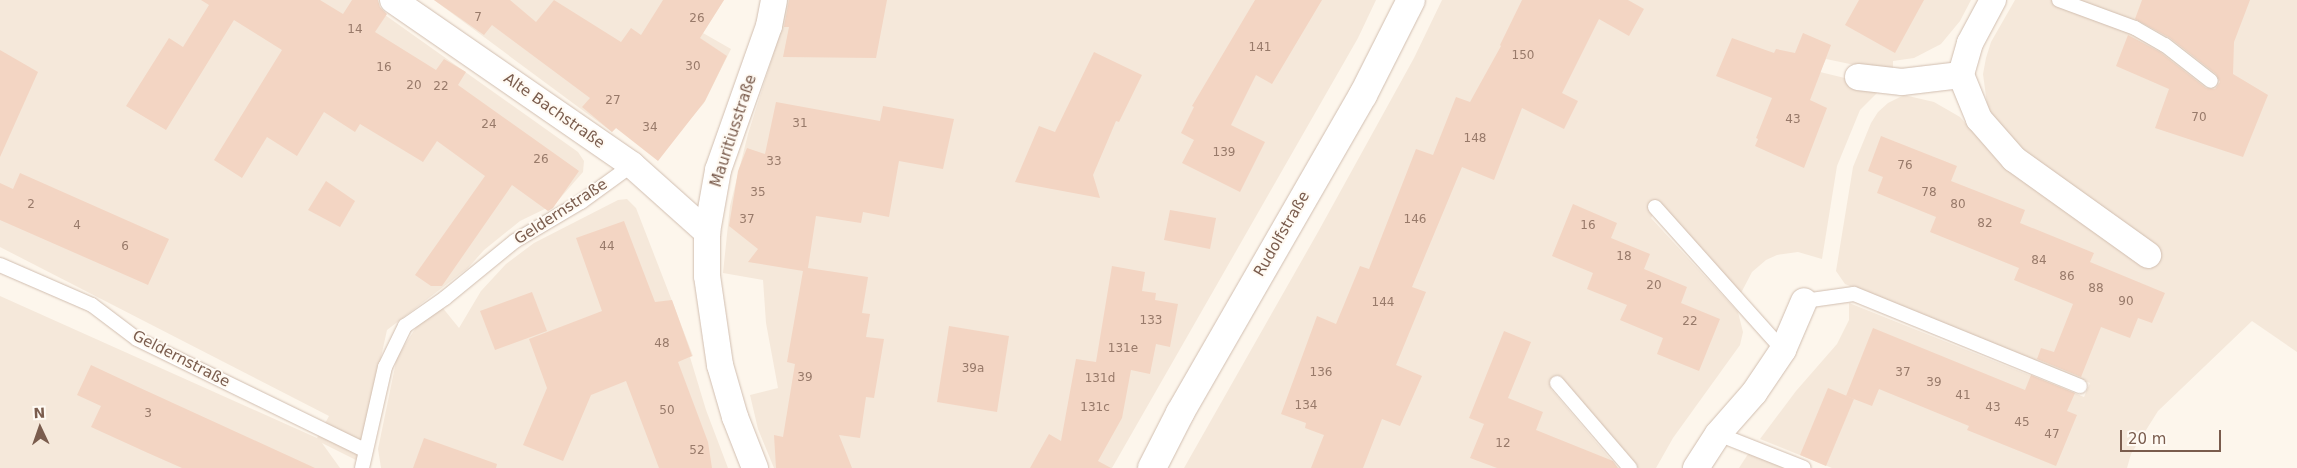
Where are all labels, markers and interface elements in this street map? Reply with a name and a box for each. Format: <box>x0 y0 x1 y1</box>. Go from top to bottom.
house number: 7 <box>474 11 482 25</box>
house number: 26 <box>689 12 705 26</box>
house number: 14 <box>347 23 363 37</box>
house number: 141 <box>1249 41 1271 55</box>
house number: 150 <box>1512 49 1534 63</box>
house number: 30 <box>685 60 701 74</box>
house number: 16 <box>376 61 392 75</box>
street label: Alte Bachstraße <box>500 69 608 153</box>
street label: Mauritiusstraße <box>707 73 761 189</box>
house number: 20 <box>406 79 422 93</box>
house number: 22 <box>433 80 449 94</box>
house number: 27 <box>605 94 621 108</box>
house number: 70 <box>2191 111 2207 125</box>
house number: 43 <box>1785 113 1801 127</box>
house number: 31 <box>792 117 808 131</box>
house number: 24 <box>481 118 497 132</box>
house number: 34 <box>642 121 658 135</box>
house number: 148 <box>1464 132 1486 146</box>
house number: 139 <box>1213 146 1235 160</box>
house number: 26 <box>533 153 549 167</box>
house number: 33 <box>766 155 782 169</box>
house number: 76 <box>1897 159 1913 173</box>
street label: Geldernstraße <box>511 175 611 249</box>
house number: 35 <box>750 186 766 200</box>
house number: 78 <box>1921 186 1937 200</box>
street label: Rudolfstraße <box>1250 188 1314 280</box>
house number: 2 <box>27 198 35 212</box>
house number: 80 <box>1950 198 1966 212</box>
house number: 37 <box>739 213 755 227</box>
house number: 146 <box>1404 213 1426 227</box>
house number: 82 <box>1977 217 1993 231</box>
house number: 4 <box>73 219 81 233</box>
house number: 16 <box>1580 219 1596 233</box>
house number: 6 <box>121 240 129 254</box>
house number: 44 <box>599 240 615 254</box>
house number: 18 <box>1616 250 1632 264</box>
house number: 84 <box>2031 254 2047 268</box>
house number: 86 <box>2059 270 2075 284</box>
house number: 20 <box>1646 279 1662 293</box>
house number: 88 <box>2088 282 2104 296</box>
house number: 90 <box>2118 295 2134 309</box>
house number: 144 <box>1372 296 1394 310</box>
house number: 133 <box>1140 314 1162 328</box>
house number: 22 <box>1682 315 1698 329</box>
street label: Geldernstraße <box>129 327 233 391</box>
house number: 48 <box>654 337 670 351</box>
house number: 131e <box>1108 342 1138 356</box>
house number: 39a <box>962 362 984 376</box>
house number: 136 <box>1310 366 1332 380</box>
house number: 37 <box>1895 366 1911 380</box>
house number: 39 <box>797 371 813 385</box>
house number: 131d <box>1085 372 1115 386</box>
house number: 39 <box>1926 376 1942 390</box>
house number: 41 <box>1955 389 1971 403</box>
house number: 134 <box>1295 399 1317 413</box>
house number: 131c <box>1080 401 1110 415</box>
house number: 43 <box>1985 401 2001 415</box>
north arrow <box>15 403 65 453</box>
house number: 50 <box>659 404 675 418</box>
text: N <box>33 405 45 421</box>
house number: 3 <box>144 407 152 421</box>
house number: 45 <box>2014 416 2030 430</box>
scale bar <box>2122 420 2223 452</box>
house number: 47 <box>2044 428 2060 442</box>
text: 20 m <box>2128 430 2166 448</box>
house number: 12 <box>1495 437 1511 451</box>
house number: 52 <box>689 444 705 458</box>

